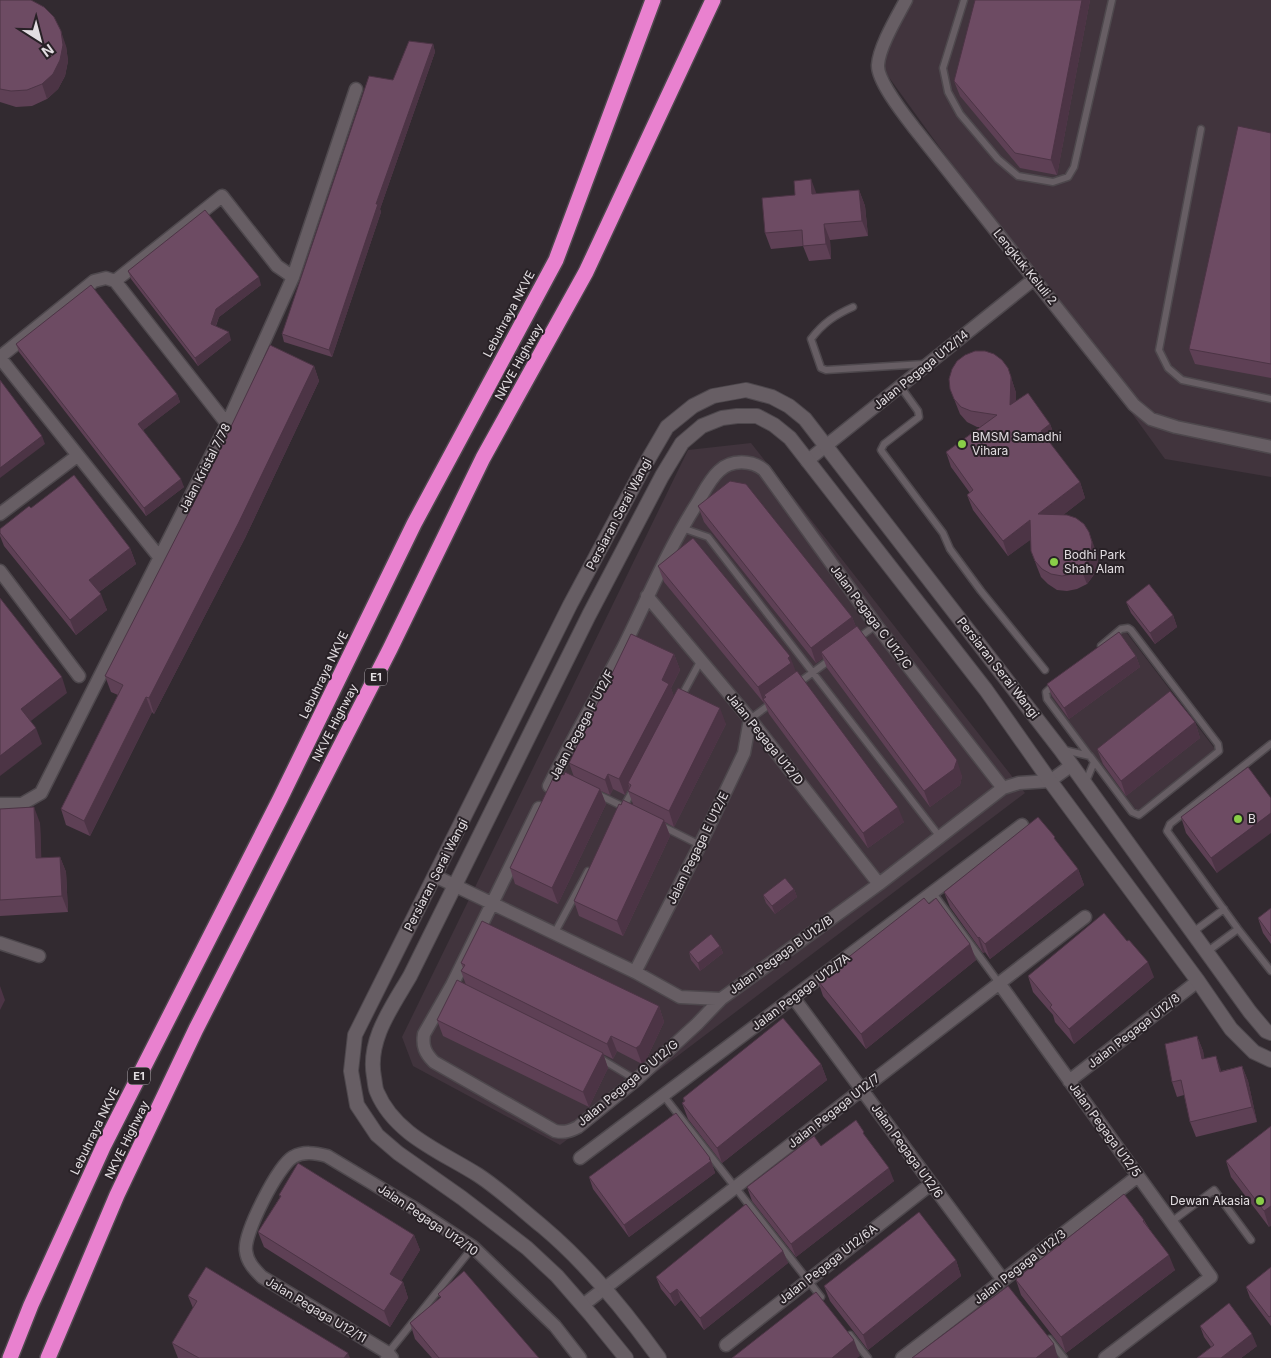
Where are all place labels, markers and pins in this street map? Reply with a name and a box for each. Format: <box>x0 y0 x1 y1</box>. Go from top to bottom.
place label: BMSM Samadhi Vihara <box>972 429 1062 458</box>
marker: BMSM Samadhi Vihara <box>956 438 968 450</box>
place label: Bodhi Park Shah Alam <box>1064 547 1126 576</box>
marker: Bodhi Park Shah Alam <box>1048 556 1060 568</box>
place label: B <box>1248 811 1256 826</box>
marker: B <box>1232 813 1244 825</box>
place label: Dewan Akasia <box>1170 1193 1250 1208</box>
marker: Dewan Akasia <box>1254 1195 1266 1207</box>

